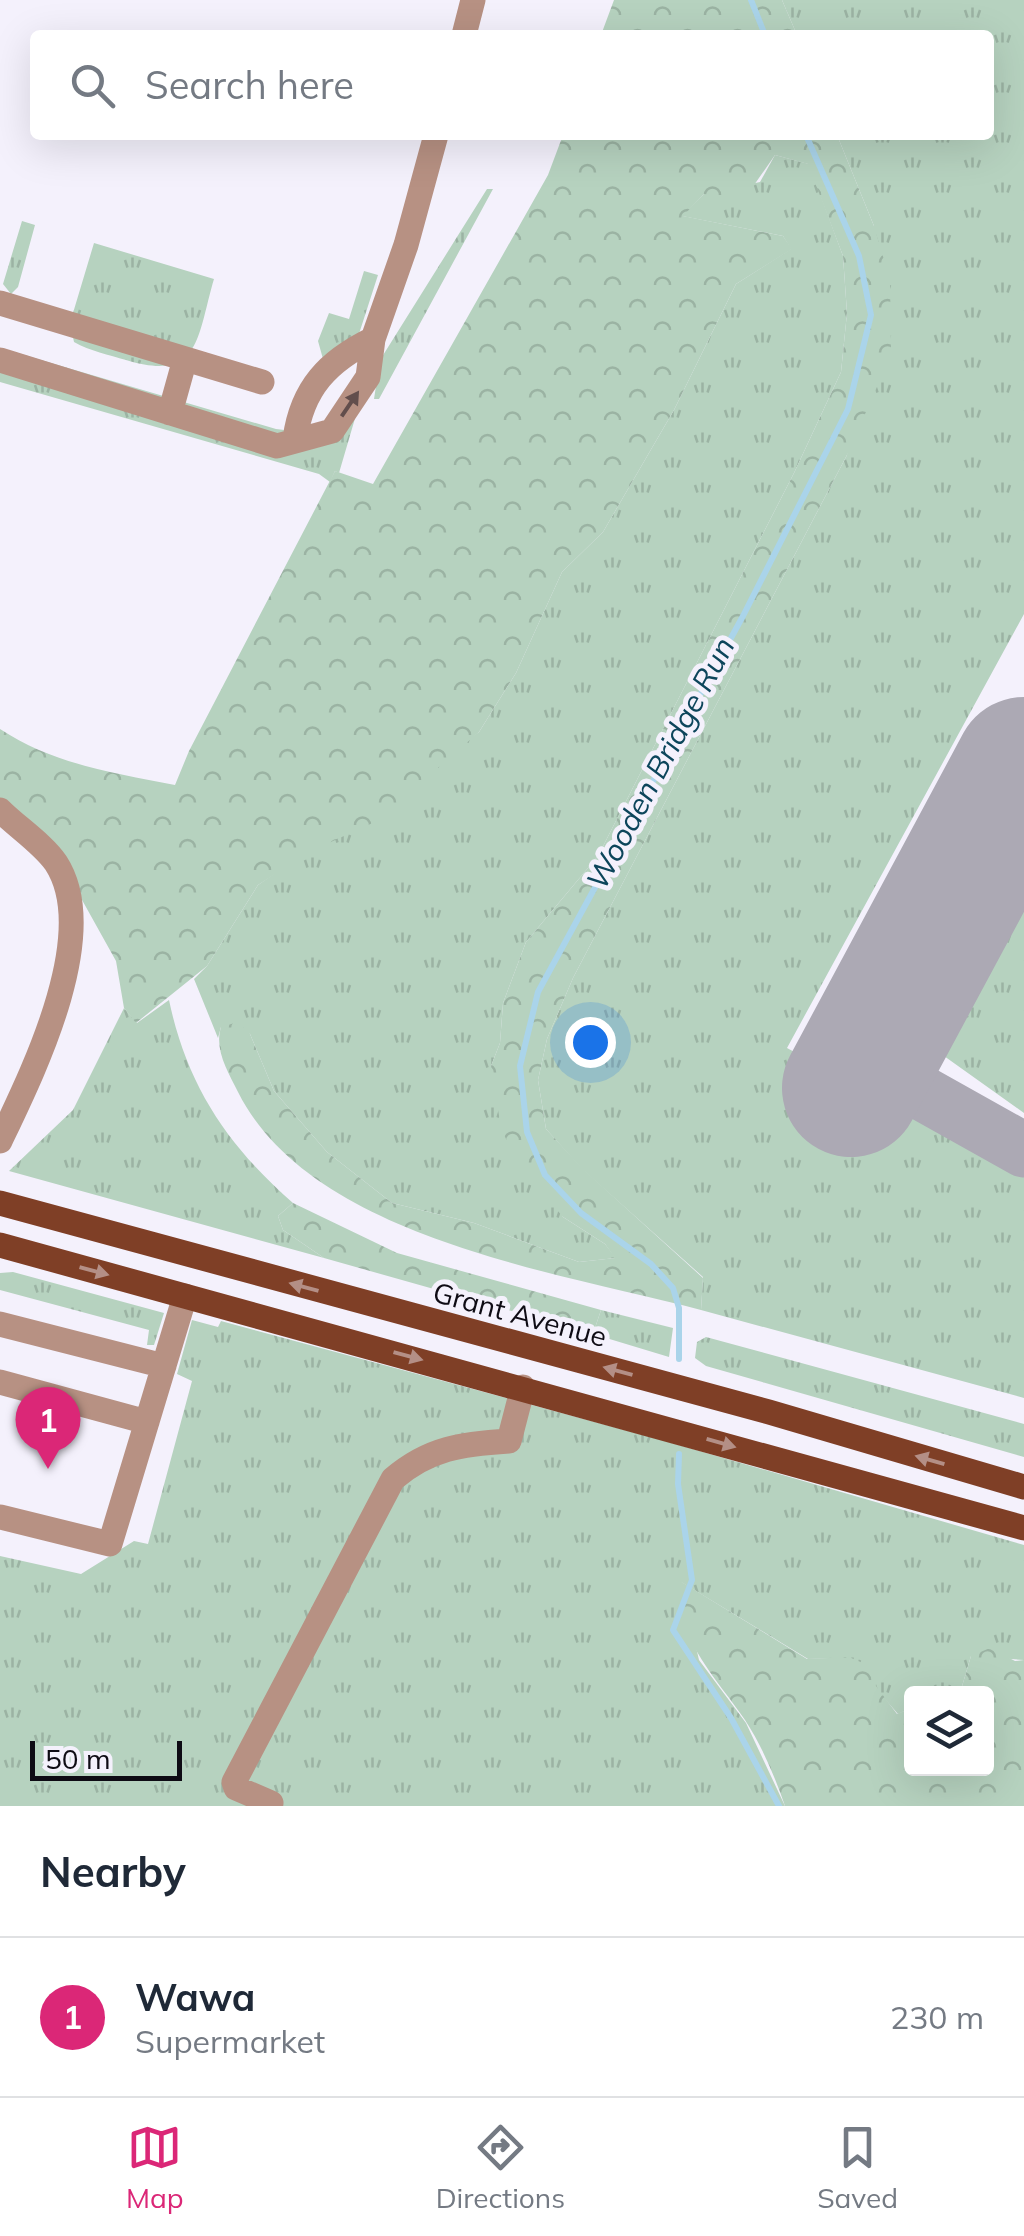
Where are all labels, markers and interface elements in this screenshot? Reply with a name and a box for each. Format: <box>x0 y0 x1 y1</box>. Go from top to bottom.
search box <box>30 30 994 140</box>
icon: search <box>65 58 120 113</box>
text: Search here <box>145 61 354 109</box>
one-way arrow <box>341 390 359 417</box>
water label: Wooden Bridge Run <box>578 631 742 895</box>
your location <box>565 1017 616 1068</box>
one-way arrow <box>79 1264 110 1279</box>
street label: Grant Avenue <box>429 1274 611 1354</box>
one-way arrow <box>288 1279 319 1295</box>
one-way arrow <box>393 1348 424 1364</box>
one-way arrow <box>602 1363 633 1379</box>
pin: 1 <box>15 1386 80 1469</box>
one-way arrow <box>706 1436 737 1451</box>
one-way arrow <box>915 1451 946 1467</box>
map controls <box>904 1686 994 1776</box>
button: layers <box>904 1686 994 1776</box>
scale bar <box>30 1736 182 1780</box>
text: 50 m <box>45 1741 111 1776</box>
text: Nearby <box>40 1845 186 1898</box>
text: Wawa <box>135 1973 255 2021</box>
text: 1 <box>63 1997 82 2037</box>
text: 230 m <box>890 1997 984 2037</box>
text: Supermarket <box>135 2021 325 2061</box>
tab: Map <box>126 2120 184 2215</box>
tab: Directions <box>436 2120 565 2215</box>
tab: Saved <box>817 2120 898 2215</box>

